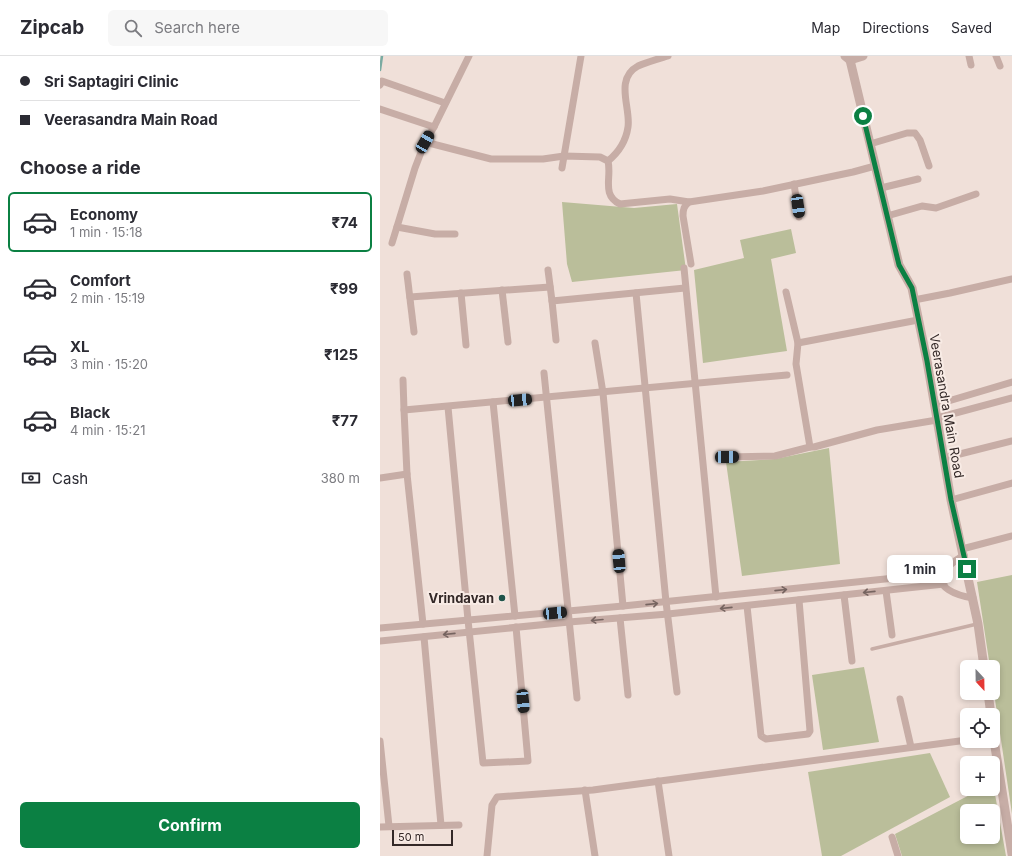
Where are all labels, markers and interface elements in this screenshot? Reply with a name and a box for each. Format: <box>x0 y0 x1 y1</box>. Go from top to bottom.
search box <box>108 10 388 46</box>
text: Zipcab <box>20 16 84 39</box>
icon: search <box>122 17 144 39</box>
text: Search here <box>154 18 240 37</box>
text: Map <box>811 19 840 36</box>
text: Directions <box>862 19 929 36</box>
text: Saved <box>951 19 992 36</box>
text: Sri Saptagiri Clinic <box>44 72 179 91</box>
route start <box>854 107 872 125</box>
text: Veerasandra Main Road <box>44 110 218 129</box>
car <box>414 129 436 155</box>
text: Choose a ride <box>20 157 141 178</box>
car <box>790 193 806 219</box>
icon: car <box>22 204 58 240</box>
text: Economy <box>70 205 138 224</box>
text: ₹74 <box>331 213 358 232</box>
text: 1 min · 15:18 <box>70 224 142 240</box>
icon: car <box>22 270 58 306</box>
text: Comfort <box>70 271 131 290</box>
text: ₹99 <box>330 279 358 298</box>
text: 2 min · 15:19 <box>70 290 145 306</box>
street label: Veerasandra Main Road <box>926 333 968 479</box>
icon: car <box>22 336 58 372</box>
text: XL <box>70 337 90 356</box>
text: ₹125 <box>324 345 358 364</box>
text: 3 min · 15:20 <box>70 356 148 372</box>
car <box>508 393 532 407</box>
icon: car <box>22 402 58 438</box>
text: Black <box>70 403 110 422</box>
text: ₹77 <box>332 411 358 430</box>
text: 4 min · 15:21 <box>70 422 145 438</box>
car <box>715 451 739 463</box>
icon: cash <box>20 467 42 489</box>
text: Cash <box>52 469 88 488</box>
text: 380 m <box>321 470 360 486</box>
car <box>612 549 626 573</box>
callout: 1 min <box>887 555 953 583</box>
route end <box>958 560 976 578</box>
text: 1 min <box>904 561 936 577</box>
one-way arrow <box>774 586 787 594</box>
one-way arrow <box>863 589 876 596</box>
place label: Vrindavan <box>428 590 494 606</box>
marker: Vrindavan <box>497 593 507 603</box>
one-way arrow <box>645 600 658 607</box>
one-way arrow <box>720 604 733 612</box>
car <box>543 606 567 620</box>
one-way arrow <box>591 616 604 623</box>
one-way arrow <box>443 630 456 638</box>
north arrow <box>960 660 1000 700</box>
map controls <box>960 660 1000 844</box>
car <box>516 689 530 713</box>
button: locate <box>960 708 1000 748</box>
button: + <box>960 756 1000 796</box>
button: Confirm <box>20 802 360 848</box>
button: − <box>960 804 1000 844</box>
scale bar <box>392 828 453 847</box>
text: 50 m <box>398 830 424 844</box>

